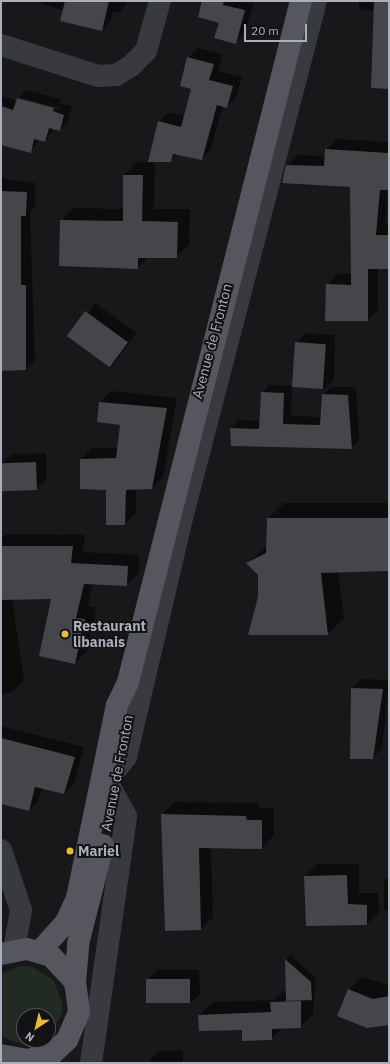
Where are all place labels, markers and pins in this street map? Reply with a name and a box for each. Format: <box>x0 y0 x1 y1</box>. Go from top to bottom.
place label: Restaurant libanais <box>73 618 146 650</box>
marker: Restaurant libanais <box>60 629 70 639</box>
place label: Mariel <box>78 843 119 859</box>
marker: Mariel <box>65 846 75 856</box>

